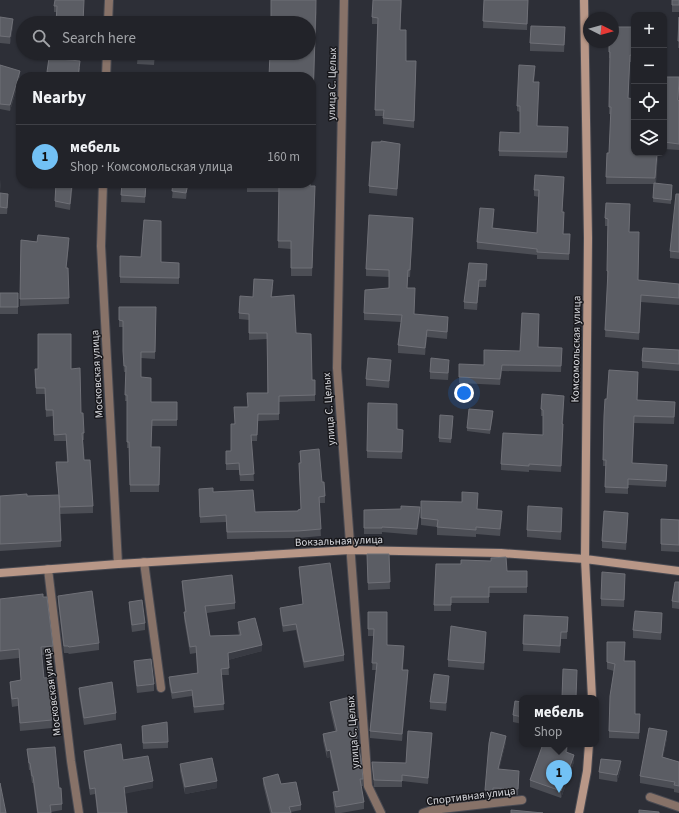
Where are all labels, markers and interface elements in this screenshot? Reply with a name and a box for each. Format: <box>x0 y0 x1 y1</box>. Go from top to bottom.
north arrow <box>583 12 619 48</box>
map controls <box>631 12 667 156</box>
button: + <box>631 12 667 48</box>
search box <box>16 16 316 60</box>
icon: search <box>30 27 52 49</box>
text: Search here <box>62 28 136 49</box>
street label: улица С. Целых <box>324 47 340 121</box>
button: − <box>631 48 667 84</box>
button: locate <box>631 84 667 120</box>
text: Nearby <box>32 86 86 110</box>
button: layers <box>631 120 667 156</box>
text: мебель <box>70 137 120 158</box>
text: 1 <box>42 148 48 166</box>
text: 160 m <box>267 148 300 166</box>
text: Shop · Комсомольская улица <box>70 158 233 176</box>
street label: Комсомольская улица <box>568 296 584 402</box>
street label: Московская улица <box>87 329 107 419</box>
street label: улица С. Целых <box>319 372 339 446</box>
your location <box>454 383 474 403</box>
street label: Вокзальная улица <box>295 532 383 550</box>
street label: Московская улица <box>39 647 65 737</box>
street label: улица С. Целых <box>343 695 363 769</box>
popup <box>519 695 599 747</box>
text: мебель <box>534 702 584 723</box>
text: Shop <box>534 723 562 741</box>
pin: 1 <box>546 760 572 793</box>
street label: Спортивная улица <box>426 783 516 809</box>

